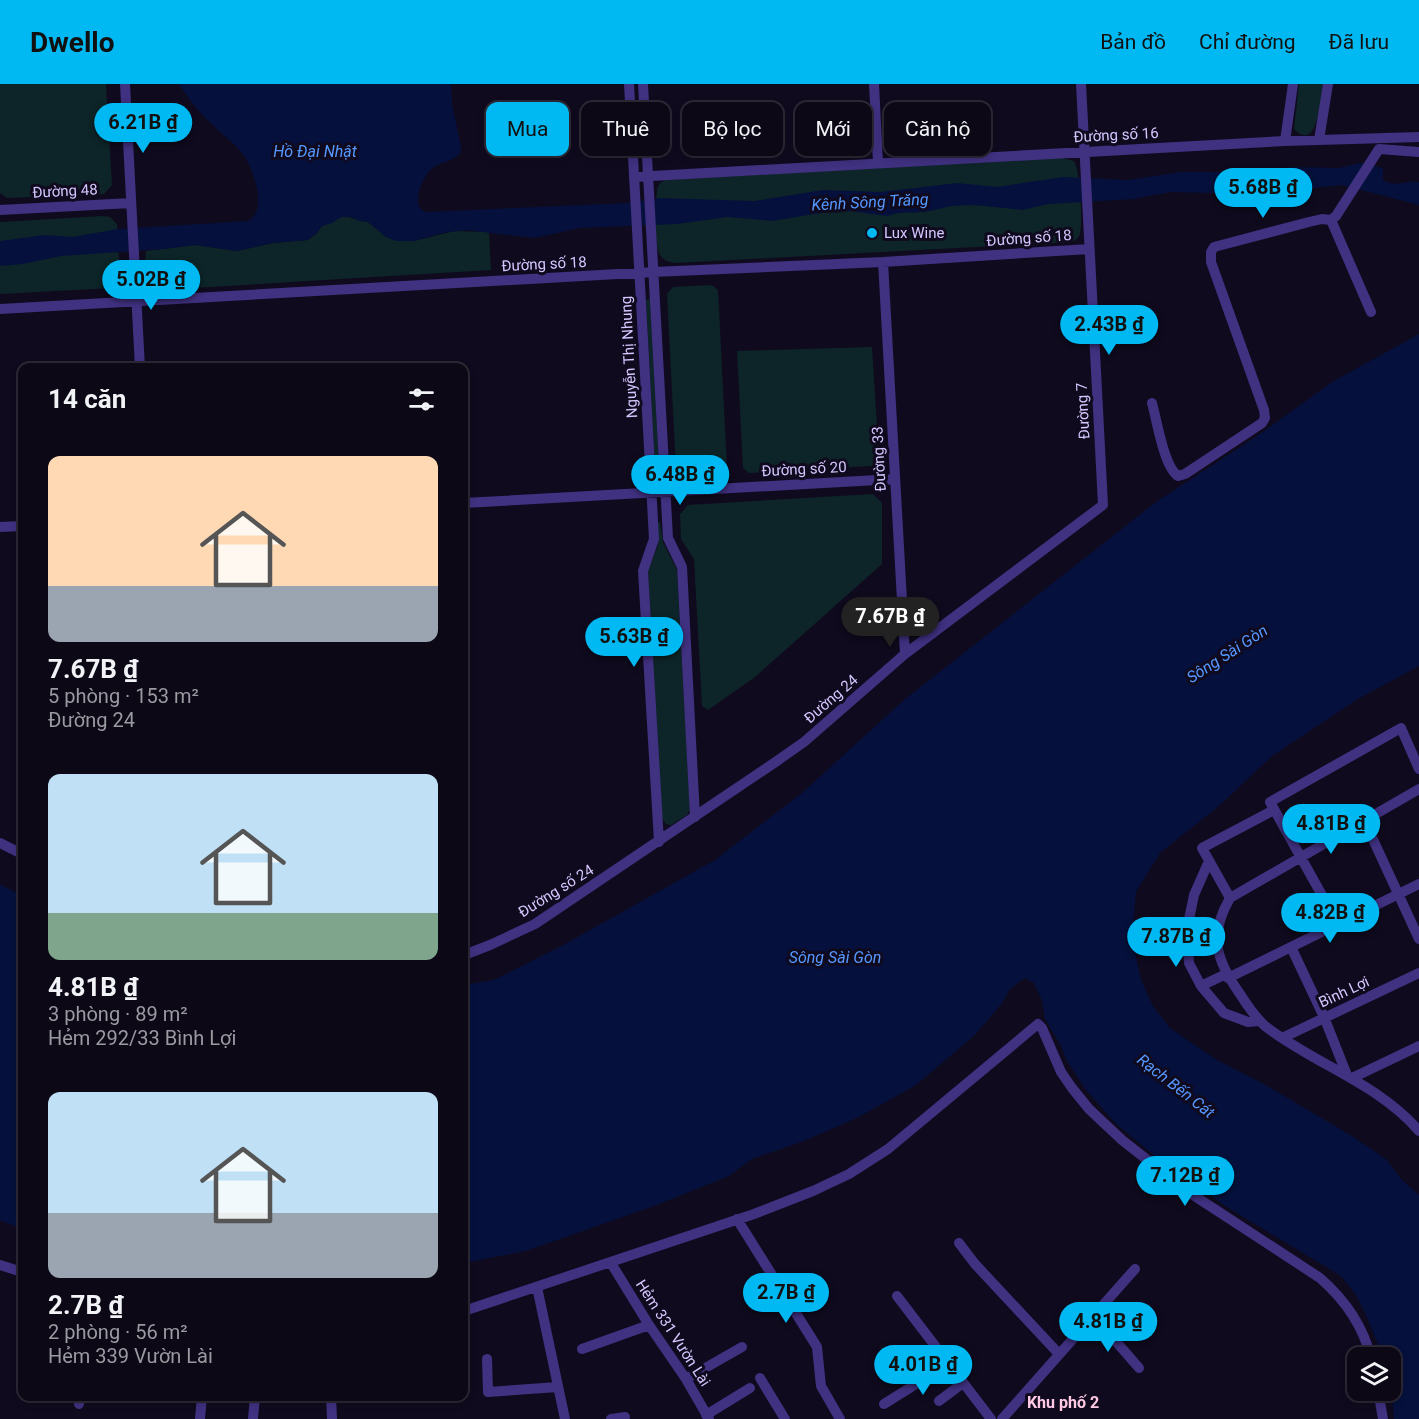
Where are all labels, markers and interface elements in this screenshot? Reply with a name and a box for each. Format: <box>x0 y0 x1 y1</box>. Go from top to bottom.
text: Dwello <box>30 26 115 59</box>
text: Bản đồ <box>1100 30 1166 54</box>
text: Chỉ đường <box>1199 30 1296 54</box>
text: Đã lưu <box>1329 30 1389 54</box>
chip: Mua <box>486 102 569 156</box>
chip: Thuê <box>581 102 670 156</box>
chip: Bộ lọc <box>682 102 783 156</box>
chip: Mới <box>795 102 872 156</box>
chip: Căn hộ <box>884 102 991 156</box>
pin: 6.21B ₫ <box>88 103 198 154</box>
text: 6.21B ₫ <box>108 110 178 134</box>
street label: Đường số 16 <box>1073 124 1159 146</box>
water label: Hồ Đại Nhật <box>273 142 358 161</box>
pin: 5.68B ₫ <box>1208 168 1318 219</box>
text: 5.68B ₫ <box>1228 175 1298 199</box>
street label: Đường 48 <box>32 180 98 202</box>
water label: Kênh Sông Trăng <box>811 189 929 215</box>
place label: Lux Wine <box>884 224 944 242</box>
marker: Lux Wine <box>865 226 879 240</box>
street label: Đường số 18 <box>986 226 1072 250</box>
street label: Đường số 18 <box>501 253 587 275</box>
pin: 5.02B ₫ <box>96 260 206 311</box>
text: 5.02B ₫ <box>116 267 186 291</box>
street label: Nguyễn Thị Nhung <box>617 295 641 419</box>
pin: 2.43B ₫ <box>1054 305 1164 356</box>
text: 2.43B ₫ <box>1074 312 1144 336</box>
street label: Đường 7 <box>1073 382 1093 440</box>
icon: filters <box>405 383 438 416</box>
text: 14 căn <box>48 384 126 414</box>
street label: Đường 33 <box>868 426 890 492</box>
pin: 6.48B ₫ <box>625 455 735 506</box>
street label: Đường số 20 <box>761 458 847 480</box>
text: 6.48B ₫ <box>645 462 715 486</box>
icon: home <box>189 495 297 603</box>
pin: 7.67B ₫ <box>835 597 945 648</box>
text: 7.67B ₫ <box>855 604 925 628</box>
pin: 5.63B ₫ <box>579 617 689 668</box>
water label: Sông Sài Gòn <box>1183 621 1271 687</box>
text: 5.63B ₫ <box>599 624 669 648</box>
text: 7.67B ₫ <box>48 654 138 684</box>
street label: Đường 24 <box>800 670 862 727</box>
text: 5 phòng · 153 m² <box>48 684 199 708</box>
text: Đường 24 <box>48 708 135 732</box>
pin: 4.81B ₫ <box>1276 804 1386 855</box>
text: 4.81B ₫ <box>1296 811 1366 835</box>
icon: home <box>189 813 297 921</box>
street label: Đường số 24 <box>515 860 597 921</box>
pin: 4.82B ₫ <box>1275 893 1385 944</box>
text: 4.82B ₫ <box>1295 900 1365 924</box>
pin: 7.87B ₫ <box>1121 917 1231 968</box>
text: 7.87B ₫ <box>1141 924 1211 948</box>
water label: Sông Sài Gòn <box>789 948 881 967</box>
text: 4.81B ₫ <box>48 972 138 1002</box>
street label: Bình Lợi <box>1316 973 1372 1011</box>
text: 3 phòng · 89 m² <box>48 1002 188 1026</box>
text: Hẻm 292/33 Bình Lợi <box>48 1026 236 1050</box>
water label: Rạch Bến Cát <box>1134 1050 1219 1123</box>
icon: home <box>189 1131 297 1239</box>
pin: 7.12B ₫ <box>1130 1156 1240 1207</box>
text: 7.12B ₫ <box>1150 1163 1220 1187</box>
pin: 2.7B ₫ <box>737 1273 835 1324</box>
street label: Hẻm 331 Vườn Lài <box>632 1276 714 1390</box>
text: 2.7B ₫ <box>757 1280 815 1304</box>
text: 2.7B ₫ <box>48 1290 123 1320</box>
pin: 4.81B ₫ <box>1053 1302 1163 1353</box>
text: 4.81B ₫ <box>1073 1309 1143 1333</box>
text: 2 phòng · 56 m² <box>48 1320 188 1344</box>
text: Hẻm 339 Vườn Lài <box>48 1344 213 1368</box>
pin: 4.01B ₫ <box>868 1345 978 1396</box>
map controls <box>1347 1347 1401 1401</box>
button: layers <box>1347 1347 1401 1401</box>
text: 4.01B ₫ <box>888 1352 958 1376</box>
district label: Khu phố 2 <box>1027 1393 1099 1412</box>

